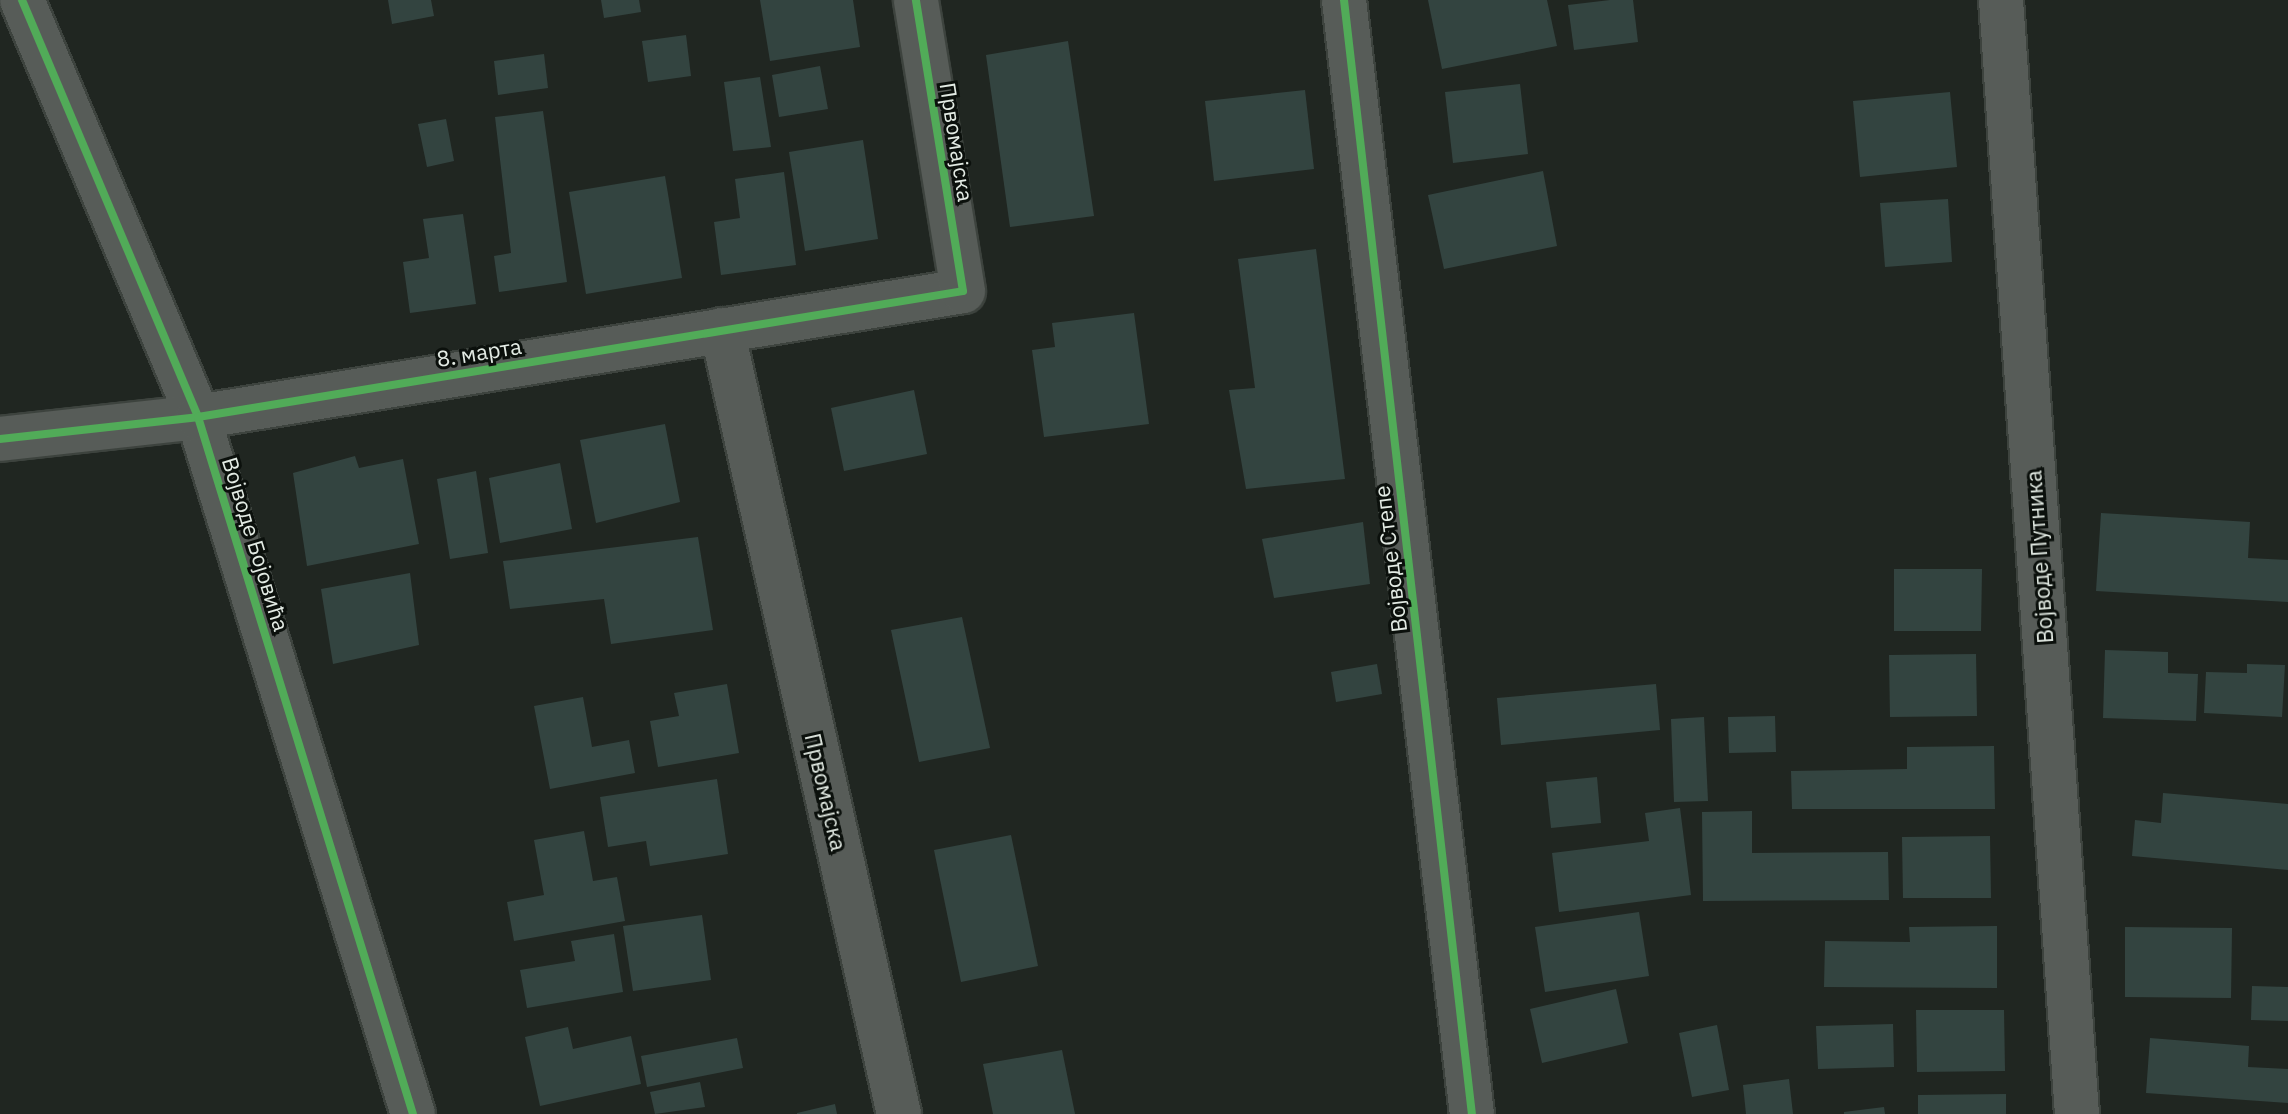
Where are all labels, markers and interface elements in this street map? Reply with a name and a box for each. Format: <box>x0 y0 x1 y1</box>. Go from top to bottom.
street label: Првомајска <box>935 81 979 203</box>
street label: 8. марта <box>435 332 523 372</box>
street label: Војводе Бојовића <box>217 454 295 634</box>
street label: Војводе Путника <box>2020 470 2058 644</box>
street label: Војводе Степе <box>1368 484 1412 634</box>
street label: Првомајска <box>800 731 852 853</box>

